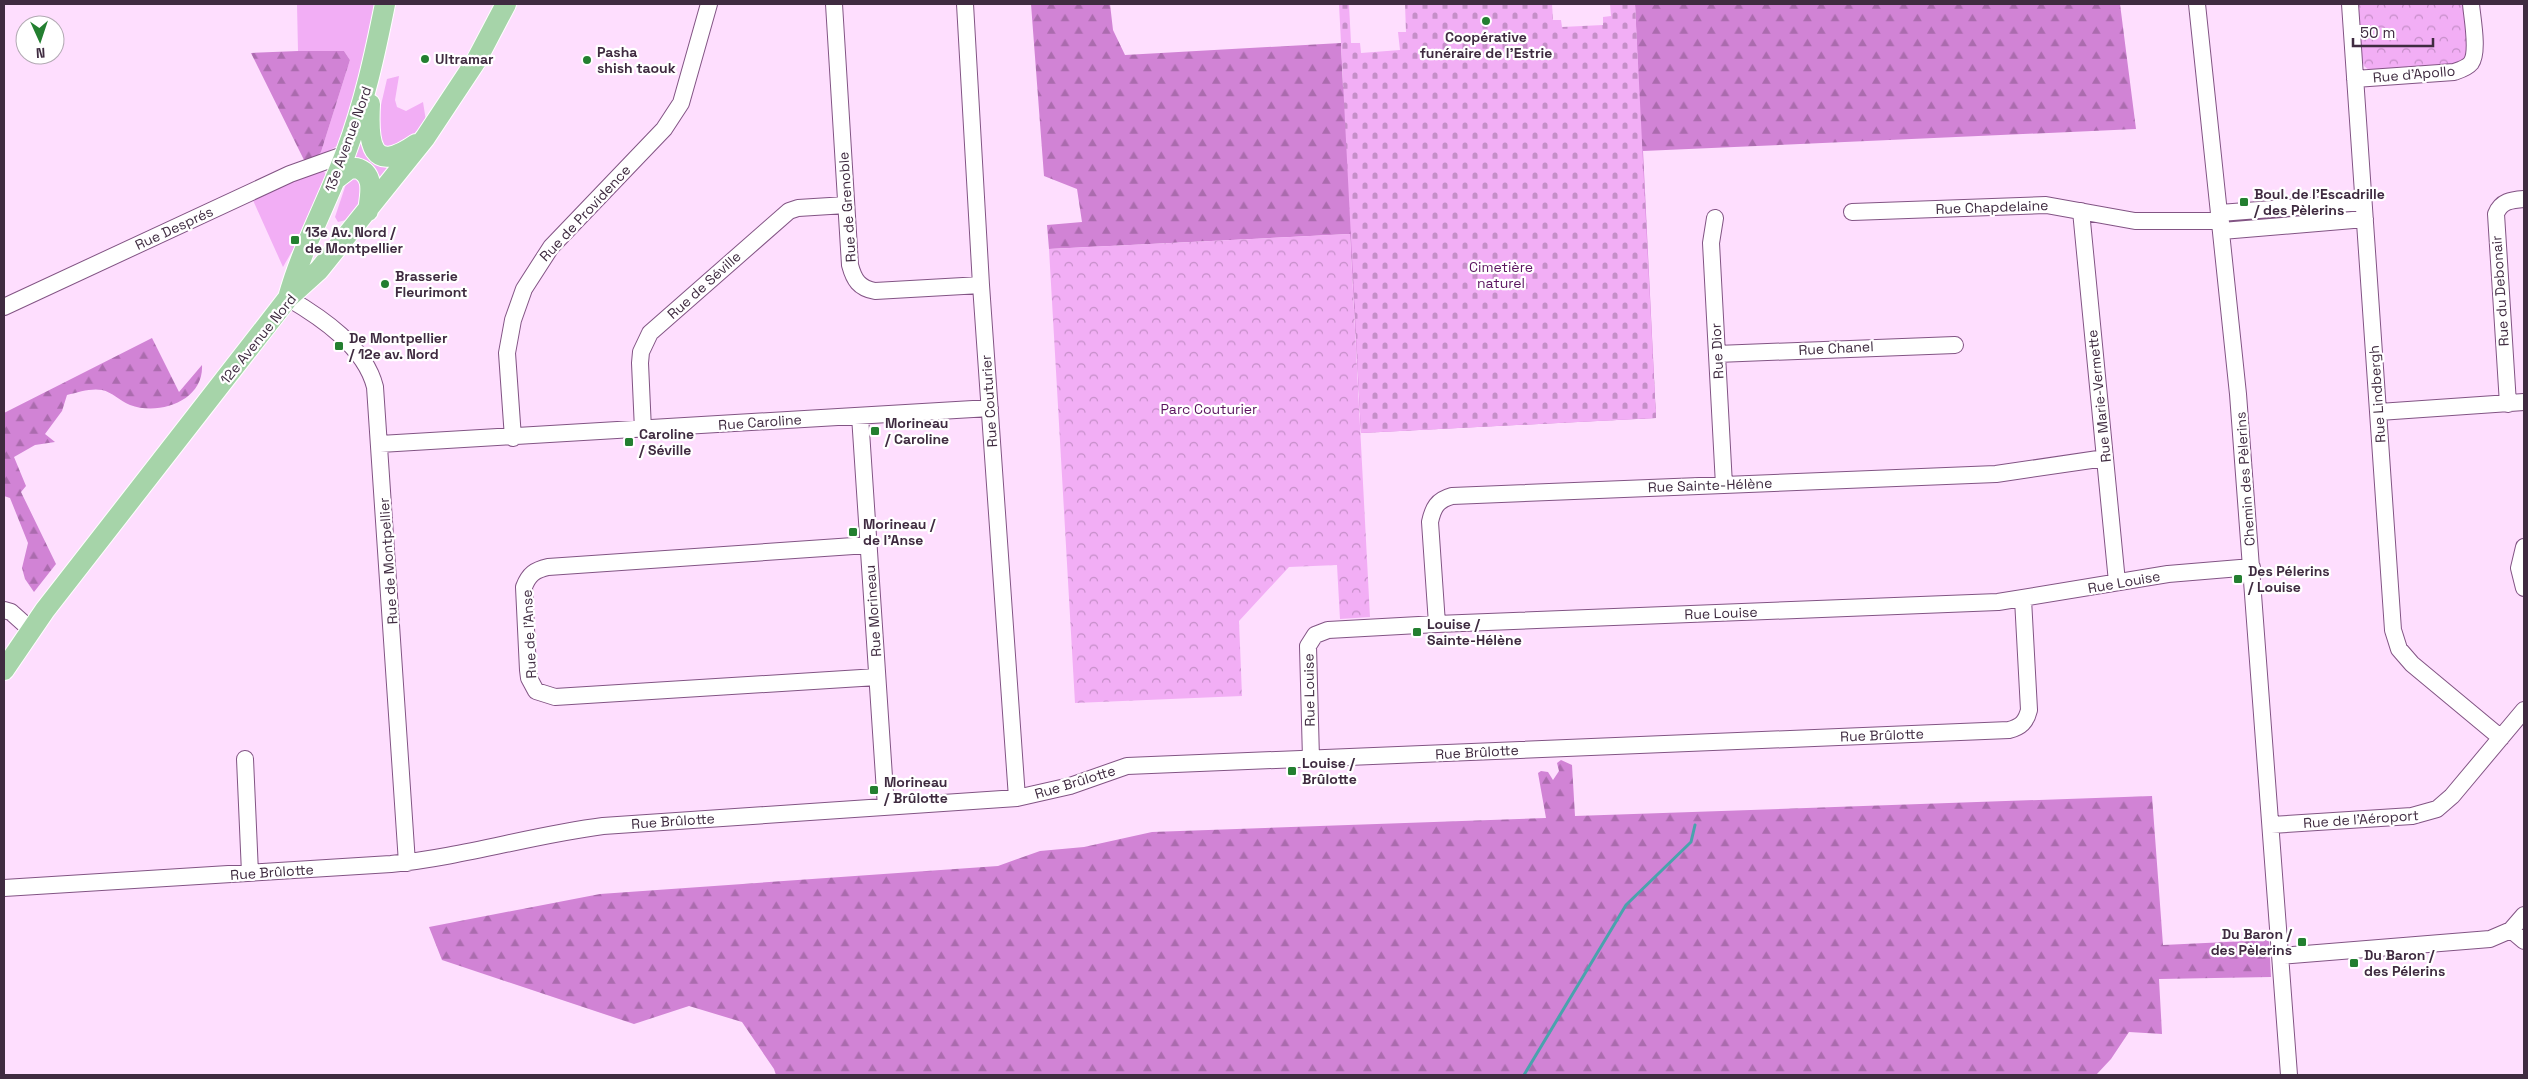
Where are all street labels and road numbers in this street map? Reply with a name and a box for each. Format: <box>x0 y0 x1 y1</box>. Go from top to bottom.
street label: Rue d'Apollo <box>2372 61 2456 87</box>
street label: 13e Avenue Nord <box>321 84 375 194</box>
street label: Rue de Grenoble <box>834 151 860 263</box>
street label: Rue de Providence <box>536 161 634 265</box>
street label: Rue Chapdelaine <box>1935 196 2049 218</box>
street label: Rue Després <box>132 202 216 254</box>
street label: Rue du Debonair <box>2487 235 2513 347</box>
street label: Rue de Séville <box>663 247 745 323</box>
street label: 12e Avenue Nord <box>216 290 300 388</box>
street label: Rue Dior <box>1707 323 1727 379</box>
street label: Rue Marie-Vermette <box>2083 329 2115 463</box>
street label: Rue Chanel <box>1798 337 1874 359</box>
street label: Rue Lindbergh <box>2365 345 2389 443</box>
street label: Rue Couturier <box>977 354 1001 448</box>
street label: Rue Caroline <box>718 410 802 434</box>
street label: Chemin des Pèlerins <box>2231 411 2259 547</box>
street label: Rue Sainte-Hélène <box>1647 474 1773 496</box>
street label: Rue de Montpellier <box>375 497 401 625</box>
street label: Rue Morineau <box>861 564 885 658</box>
street label: Rue Louise <box>2086 567 2162 597</box>
street label: Rue de l'Anse <box>518 589 540 679</box>
street label: Rue Louise <box>1684 603 1758 623</box>
street label: Rue Louise <box>1299 653 1319 727</box>
street label: Rue Brûlotte <box>1840 725 1924 745</box>
street label: Rue Brûlotte <box>1435 741 1519 763</box>
street label: Rue Brûlotte <box>1032 761 1118 803</box>
street label: Rue de l'Aéroport <box>2302 806 2420 832</box>
street label: Rue Brûlotte <box>631 809 715 833</box>
street label: Rue Brûlotte <box>230 860 314 884</box>

